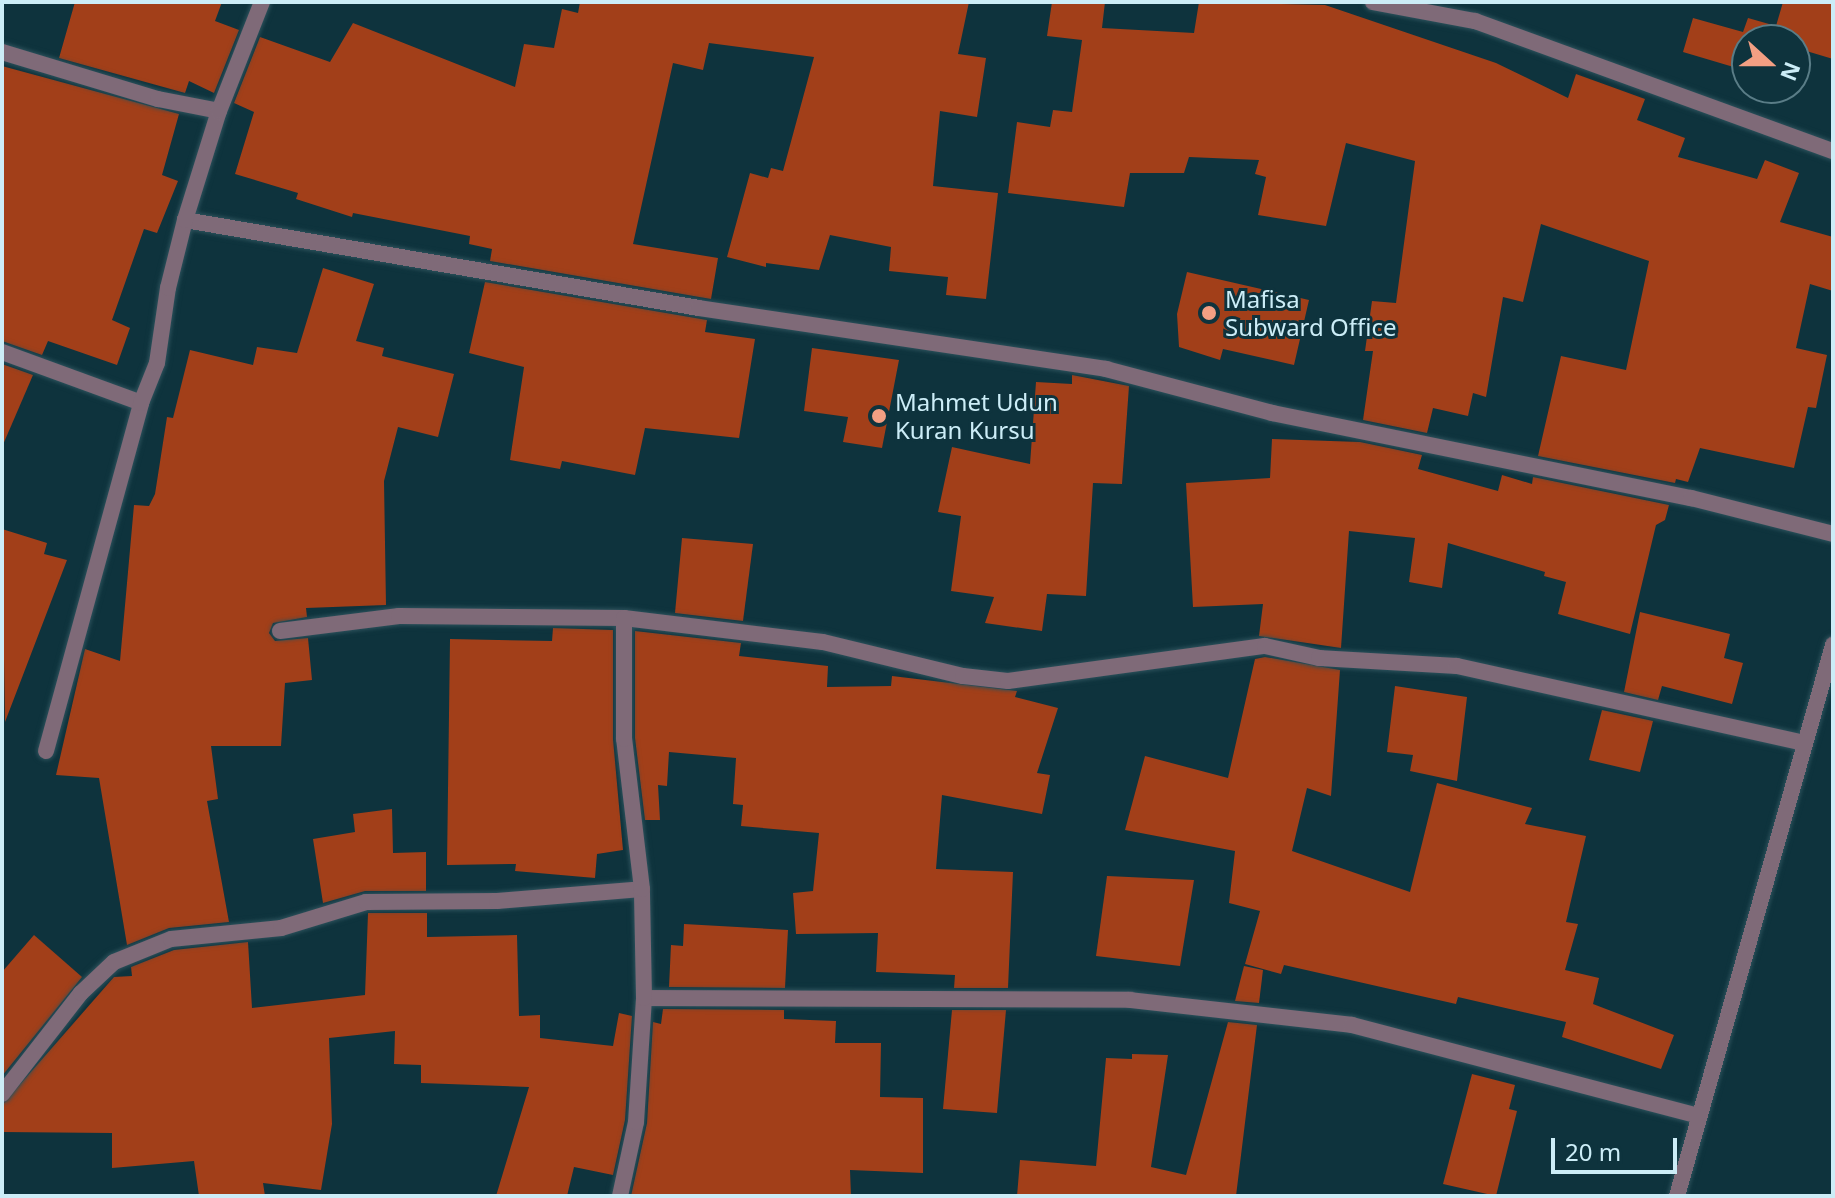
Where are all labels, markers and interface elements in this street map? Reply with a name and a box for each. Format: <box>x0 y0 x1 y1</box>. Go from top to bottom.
north arrow <box>1731 24 1811 104</box>
text: N <box>1774 58 1809 86</box>
place label: Mafisa Subward Office <box>1225 285 1397 341</box>
marker: Mafisa Subward Office <box>1200 304 1218 322</box>
place label: Mahmet Udun Kuran Kursu <box>895 388 1058 444</box>
marker: Mahmet Udun Kuran Kursu <box>870 407 888 425</box>
scale bar <box>1555 1122 1681 1172</box>
text: 20 m <box>1565 1135 1621 1168</box>

